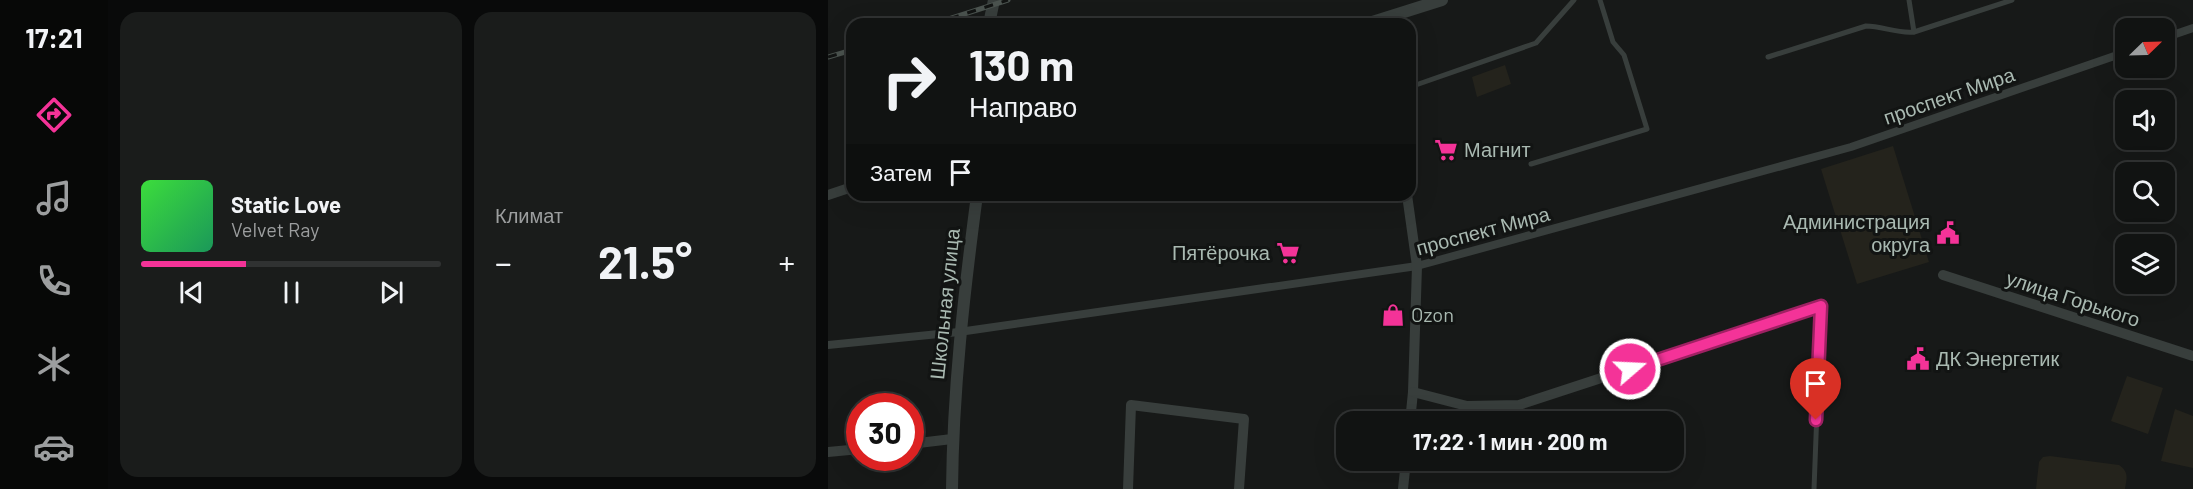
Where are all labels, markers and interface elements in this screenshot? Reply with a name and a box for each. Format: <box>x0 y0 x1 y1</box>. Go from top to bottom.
north arrow <box>2115 18 2175 78</box>
map controls <box>2115 18 2175 294</box>
text: 17:21 <box>25 21 83 53</box>
text: 130 m <box>969 39 1074 89</box>
icon: right <box>870 42 948 120</box>
street label: проспект Мира <box>1880 61 2018 129</box>
text: Направо <box>969 90 1077 122</box>
button: sound <box>2115 90 2175 150</box>
icon: directions <box>33 94 75 136</box>
supermarket icon: Магнит <box>1433 137 1459 163</box>
place label: Магнит <box>1464 137 1531 161</box>
icon: arrive <box>944 156 977 189</box>
text: Затем <box>870 159 932 185</box>
button: search <box>2115 162 2175 222</box>
icon: music <box>33 177 75 219</box>
text: Static Love <box>231 191 341 217</box>
street label: проспект Мира <box>1413 200 1553 259</box>
text: Климат <box>495 203 563 227</box>
place label: Администрация округа <box>1783 209 1931 256</box>
text: Velvet Ray <box>231 217 320 241</box>
public building icon: Администрация округа <box>1935 220 1961 246</box>
street label: Школьная улица <box>924 226 964 381</box>
text: 21.5° <box>598 234 692 288</box>
button: layers <box>2115 234 2175 294</box>
place label: Пятёрочка <box>1172 240 1271 264</box>
supermarket icon: Пятёрочка <box>1275 240 1301 266</box>
text: − <box>495 242 512 282</box>
text: + <box>779 242 795 282</box>
icon: phone <box>33 260 75 302</box>
street label: улица Горького <box>2003 265 2143 331</box>
icon: previous <box>175 276 208 309</box>
icon: pause <box>275 276 308 309</box>
icon: next <box>375 276 408 309</box>
shop icon: Ozon <box>1380 302 1406 328</box>
place label: Ozon <box>1411 302 1454 326</box>
position arrow <box>1598 337 1662 401</box>
icon: climate <box>33 343 75 385</box>
public building icon: ДК Энергетик <box>1905 346 1931 372</box>
place label: ДК Энергетик <box>1936 346 2060 370</box>
pin <box>1790 358 1841 420</box>
icon: arrive <box>1799 367 1832 400</box>
speed limit sign: 30 <box>846 393 924 471</box>
icon: car <box>33 426 75 468</box>
text: 17:22 · 1 мин · 200 m <box>1413 428 1607 454</box>

